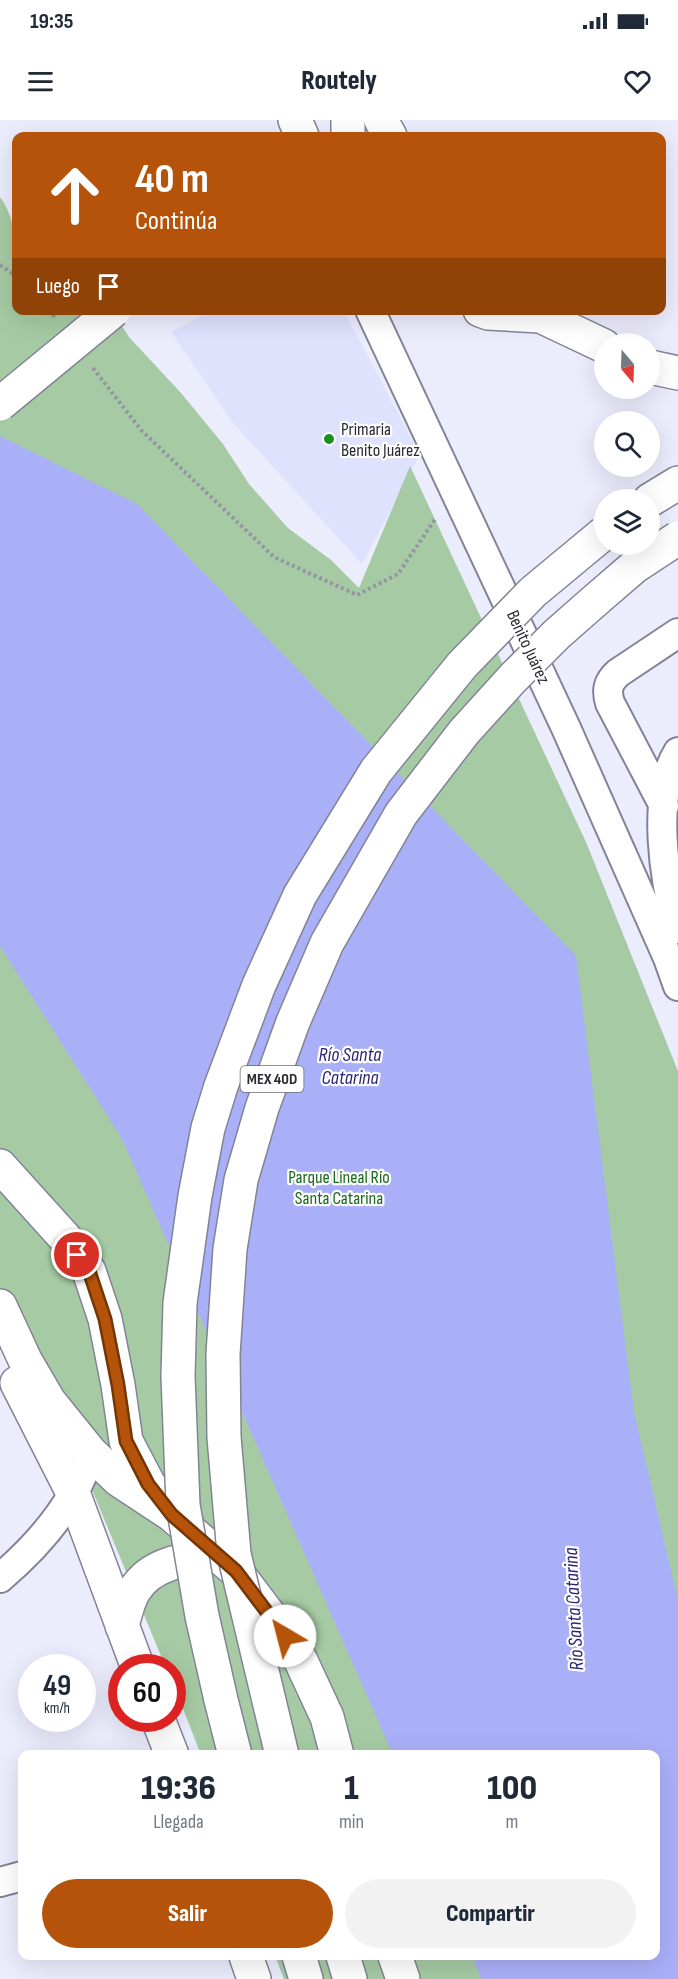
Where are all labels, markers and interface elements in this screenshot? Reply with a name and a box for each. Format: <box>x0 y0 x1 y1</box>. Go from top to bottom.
text: 19:35 <box>30 8 73 35</box>
icon: menu <box>24 65 57 98</box>
text: Routely <box>301 65 377 97</box>
icon: heart <box>621 65 654 98</box>
text: 40 m <box>135 154 209 205</box>
icon: ahead <box>36 156 114 234</box>
text: Continúa <box>135 205 217 237</box>
icon: arrive <box>92 270 125 303</box>
text: Luego <box>36 273 80 300</box>
north arrow <box>594 333 660 399</box>
map controls <box>594 333 660 555</box>
button: search <box>594 411 660 477</box>
place label: Primaria Benito Juárez <box>341 419 420 461</box>
marker: Primaria Benito Juárez <box>322 432 336 446</box>
button: layers <box>594 489 660 555</box>
street label: Benito Juárez <box>502 607 554 688</box>
water label: Río Santa Catarina <box>319 1043 381 1090</box>
road number: MEX 40D <box>240 1066 304 1092</box>
park label: Parque Lineal Río Santa Catarina <box>288 1167 390 1209</box>
pin <box>51 1229 102 1280</box>
icon: arrive <box>60 1238 93 1271</box>
water label: Río Santa Catarina <box>559 1547 589 1671</box>
position arrow <box>253 1604 317 1668</box>
speed limit sign: 60 <box>108 1654 186 1732</box>
text: 49 <box>43 1668 71 1704</box>
text: km/h <box>44 1699 70 1718</box>
text: 19:36 <box>141 1767 216 1810</box>
text: 1 <box>344 1767 359 1810</box>
text: 100 <box>487 1767 537 1810</box>
text: Llegada <box>153 1810 204 1834</box>
text: min <box>339 1810 364 1834</box>
text: m <box>506 1810 518 1834</box>
button: Salir <box>42 1879 333 1948</box>
button: Compartir <box>345 1879 636 1948</box>

